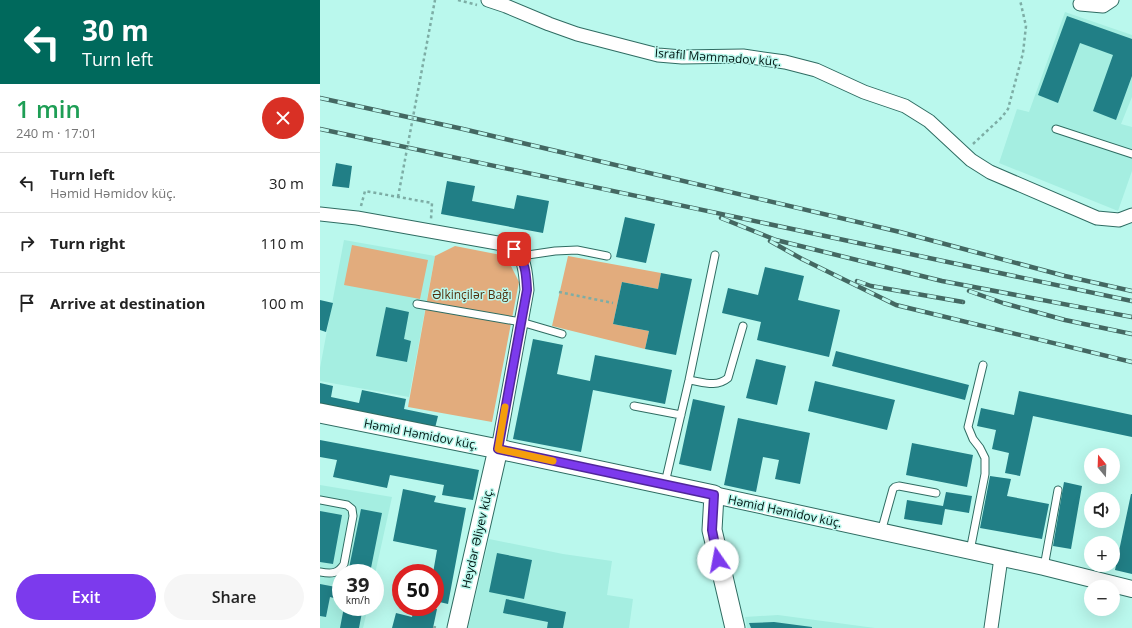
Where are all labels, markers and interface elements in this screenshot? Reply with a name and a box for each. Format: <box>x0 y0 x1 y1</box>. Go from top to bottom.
text: 30 m <box>82 11 149 49</box>
icon: left <box>16 16 68 68</box>
street label: İsrafil Məmmədov küç. <box>654 44 782 70</box>
text: Turn left <box>82 47 153 71</box>
text: 1 min <box>16 92 81 125</box>
button: close <box>262 97 304 139</box>
text: 240 m · 17:01 <box>16 124 97 142</box>
text: Turn left <box>50 164 115 184</box>
icon: left <box>16 172 38 194</box>
text: 30 m <box>269 173 304 193</box>
text: Həmid Həmidov küç. <box>50 184 176 202</box>
icon: right <box>16 232 38 254</box>
pin <box>497 232 531 266</box>
text: Turn right <box>50 233 125 253</box>
text: 110 m <box>260 233 304 253</box>
icon: arrive <box>503 238 525 260</box>
park label: Əlkinçilər Bağı <box>432 286 512 303</box>
icon: arrive <box>16 292 38 314</box>
text: Arrive at destination <box>50 293 205 313</box>
text: 100 m <box>260 293 304 313</box>
street label: Həmid Həmidov küç. <box>362 415 480 453</box>
north arrow <box>1084 448 1120 484</box>
map controls <box>1084 448 1120 616</box>
street label: Heydər Əliyev küç. <box>457 486 497 590</box>
street label: Həmid Həmidov küç. <box>726 491 844 531</box>
button: sound <box>1084 492 1120 528</box>
button: + <box>1084 536 1120 572</box>
position arrow <box>697 539 739 581</box>
speed limit sign: 50 <box>392 564 444 616</box>
text: 39 <box>347 571 369 598</box>
button: Exit <box>16 574 156 620</box>
button: Share <box>164 574 304 620</box>
button: − <box>1084 580 1120 616</box>
text: km/h <box>346 593 370 607</box>

